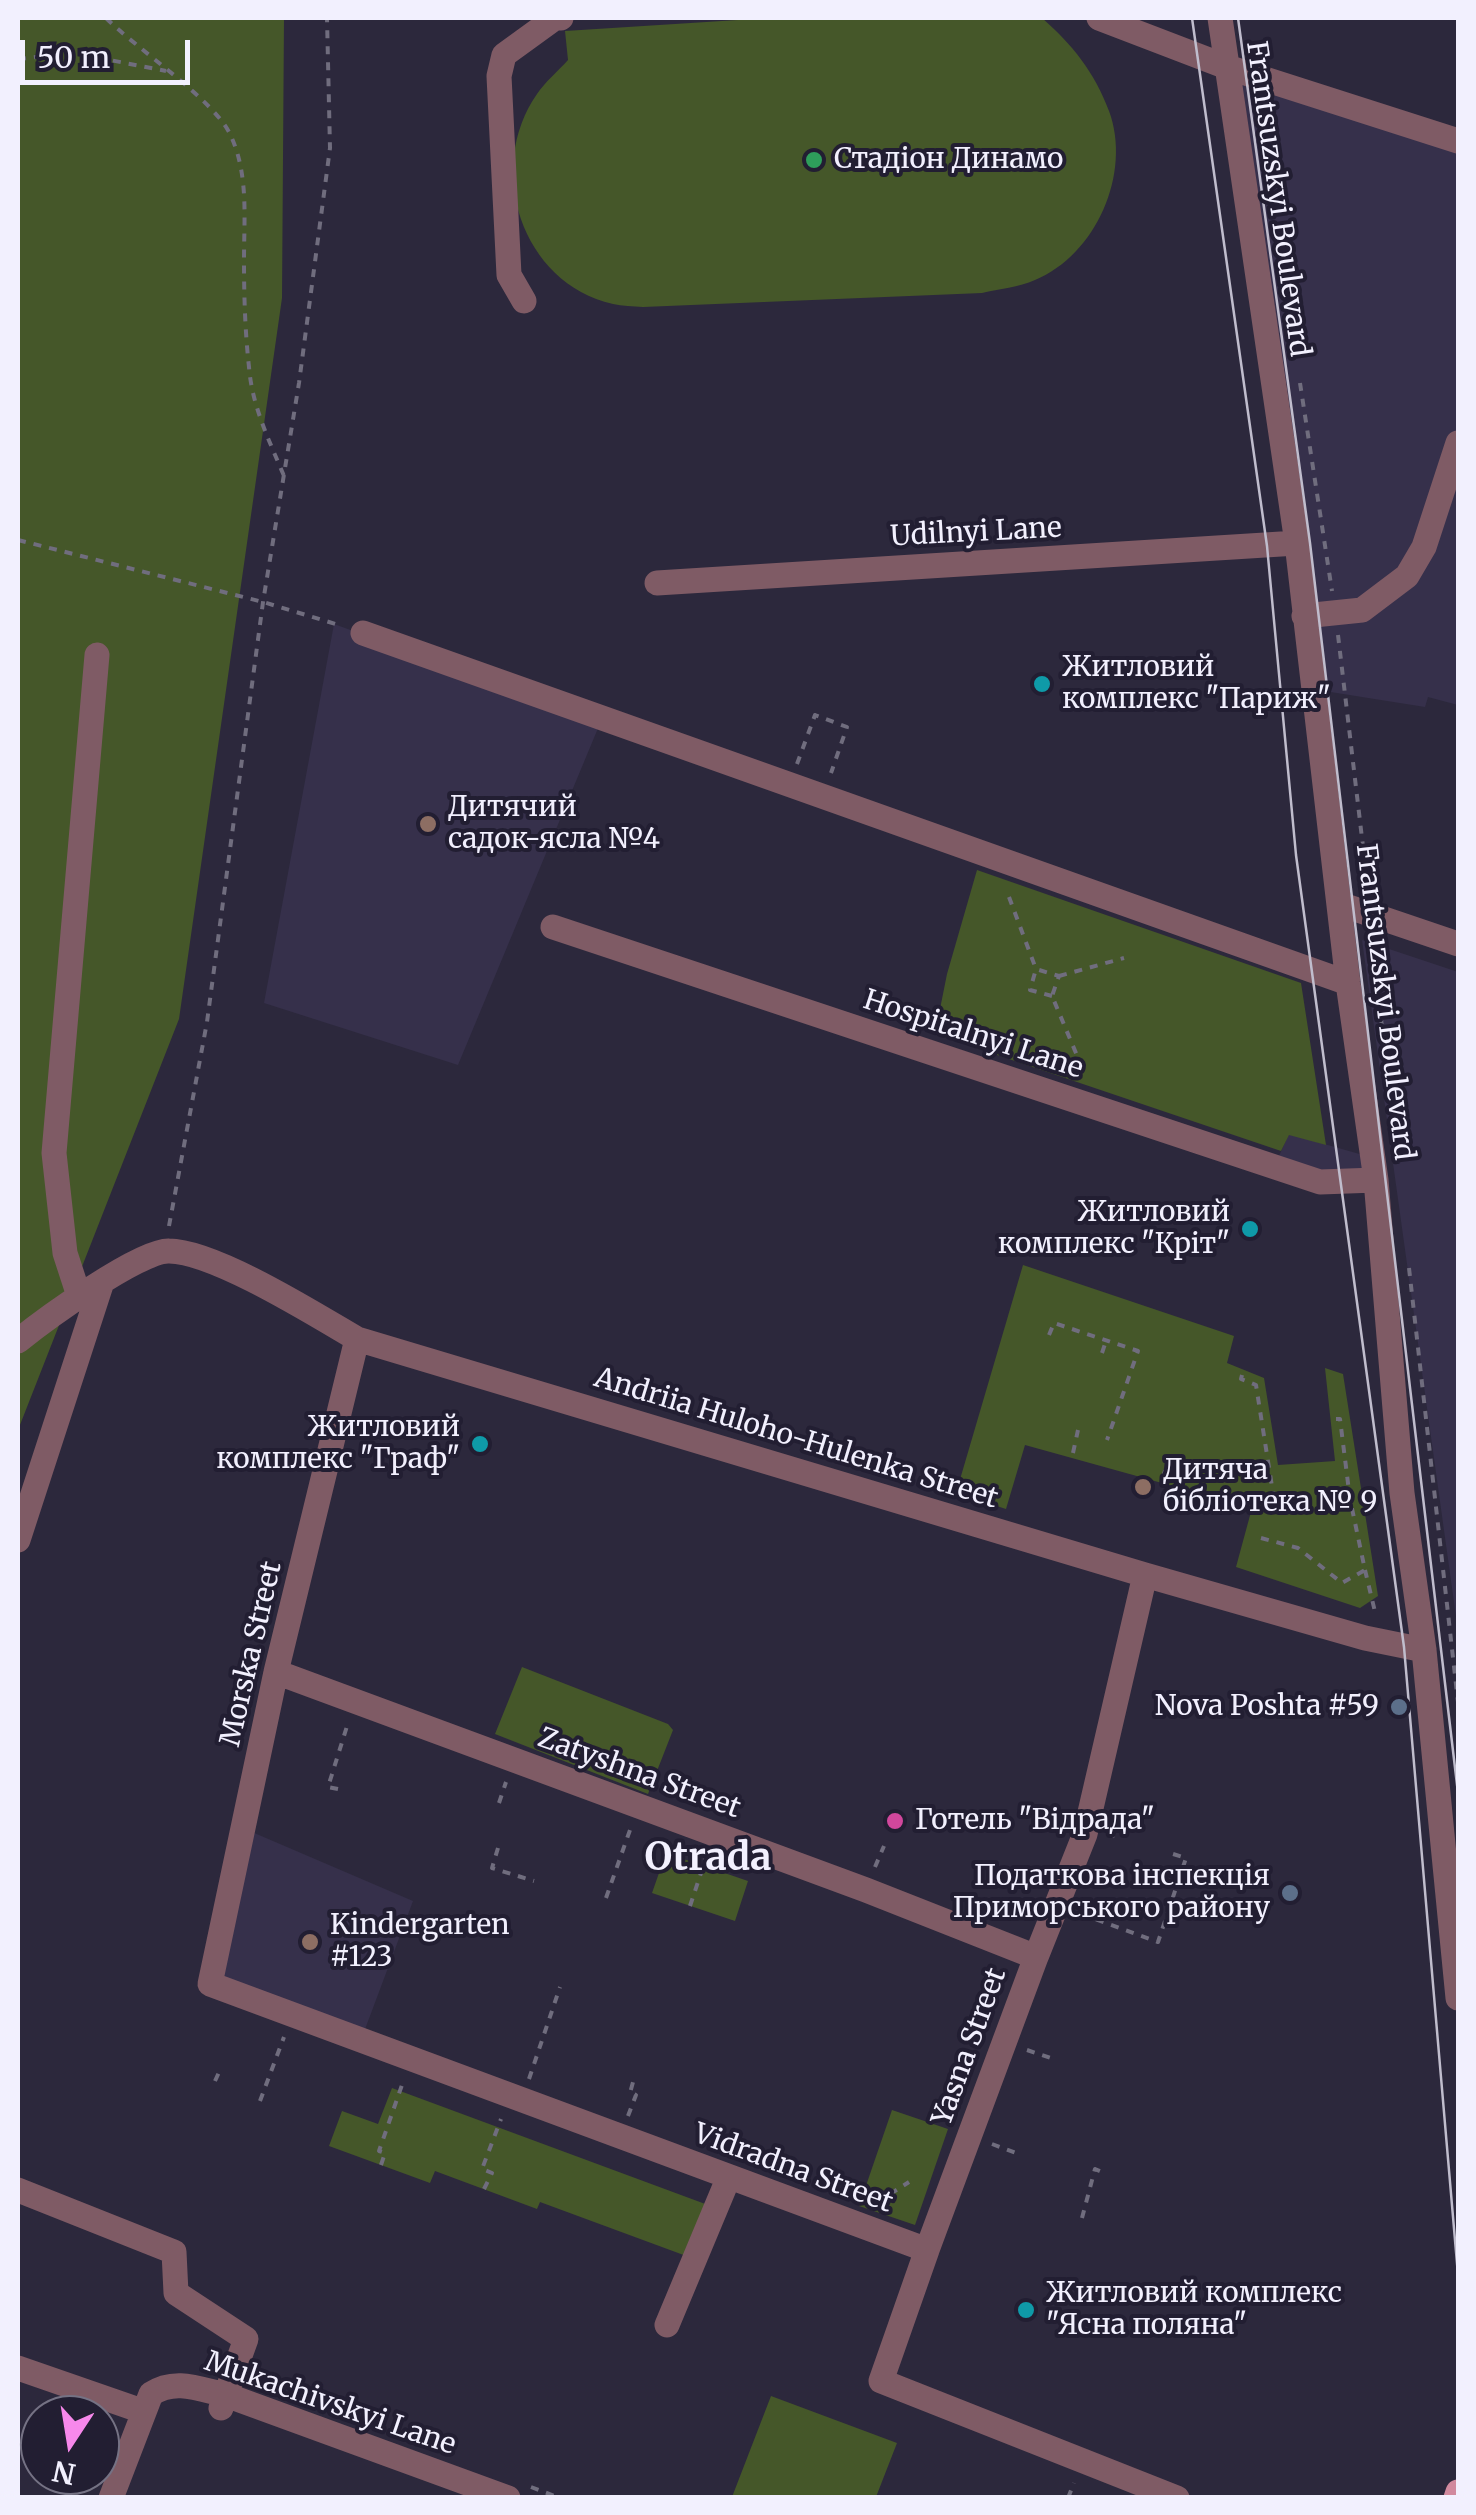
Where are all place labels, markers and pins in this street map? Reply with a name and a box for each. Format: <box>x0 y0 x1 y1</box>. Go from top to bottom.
place label: Стадіон Динамо <box>834 143 1063 177</box>
marker: Стадіон Динамо <box>803 149 825 171</box>
place label: Житловий комплекс "Париж" <box>1062 651 1331 717</box>
marker: Житловий комплекс "Париж" <box>1031 673 1053 695</box>
place label: Дитячий садок-ясла №4 <box>448 791 660 857</box>
marker: Дитячий садок-ясла №4 <box>417 813 439 835</box>
place label: Житловий комплекс "Кріт" <box>998 1196 1230 1262</box>
marker: Житловий комплекс "Кріт" <box>1239 1218 1261 1240</box>
place label: Житловий комплекс "Граф" <box>216 1411 460 1477</box>
marker: Житловий комплекс "Граф" <box>469 1433 491 1455</box>
place label: Дитяча бібліотека № 9 <box>1163 1454 1378 1520</box>
marker: Дитяча бібліотека № 9 <box>1132 1476 1154 1498</box>
place label: Nova Poshta #59 <box>1155 1690 1379 1724</box>
marker: Nova Poshta #59 <box>1388 1696 1410 1718</box>
place label: Готель "Відрада" <box>915 1804 1155 1838</box>
marker: Готель "Відрада" <box>884 1810 906 1832</box>
place label: Податкова інспекція Приморського району <box>953 1860 1270 1926</box>
marker: Податкова інспекція Приморського району <box>1279 1882 1301 1904</box>
place label: Kindergarten #123 <box>330 1909 510 1975</box>
marker: Kindergarten #123 <box>299 1931 321 1953</box>
place label: Житловий комплекс "Ясна поляна" <box>1046 2277 1342 2343</box>
marker: Житловий комплекс "Ясна поляна" <box>1015 2299 1037 2321</box>

